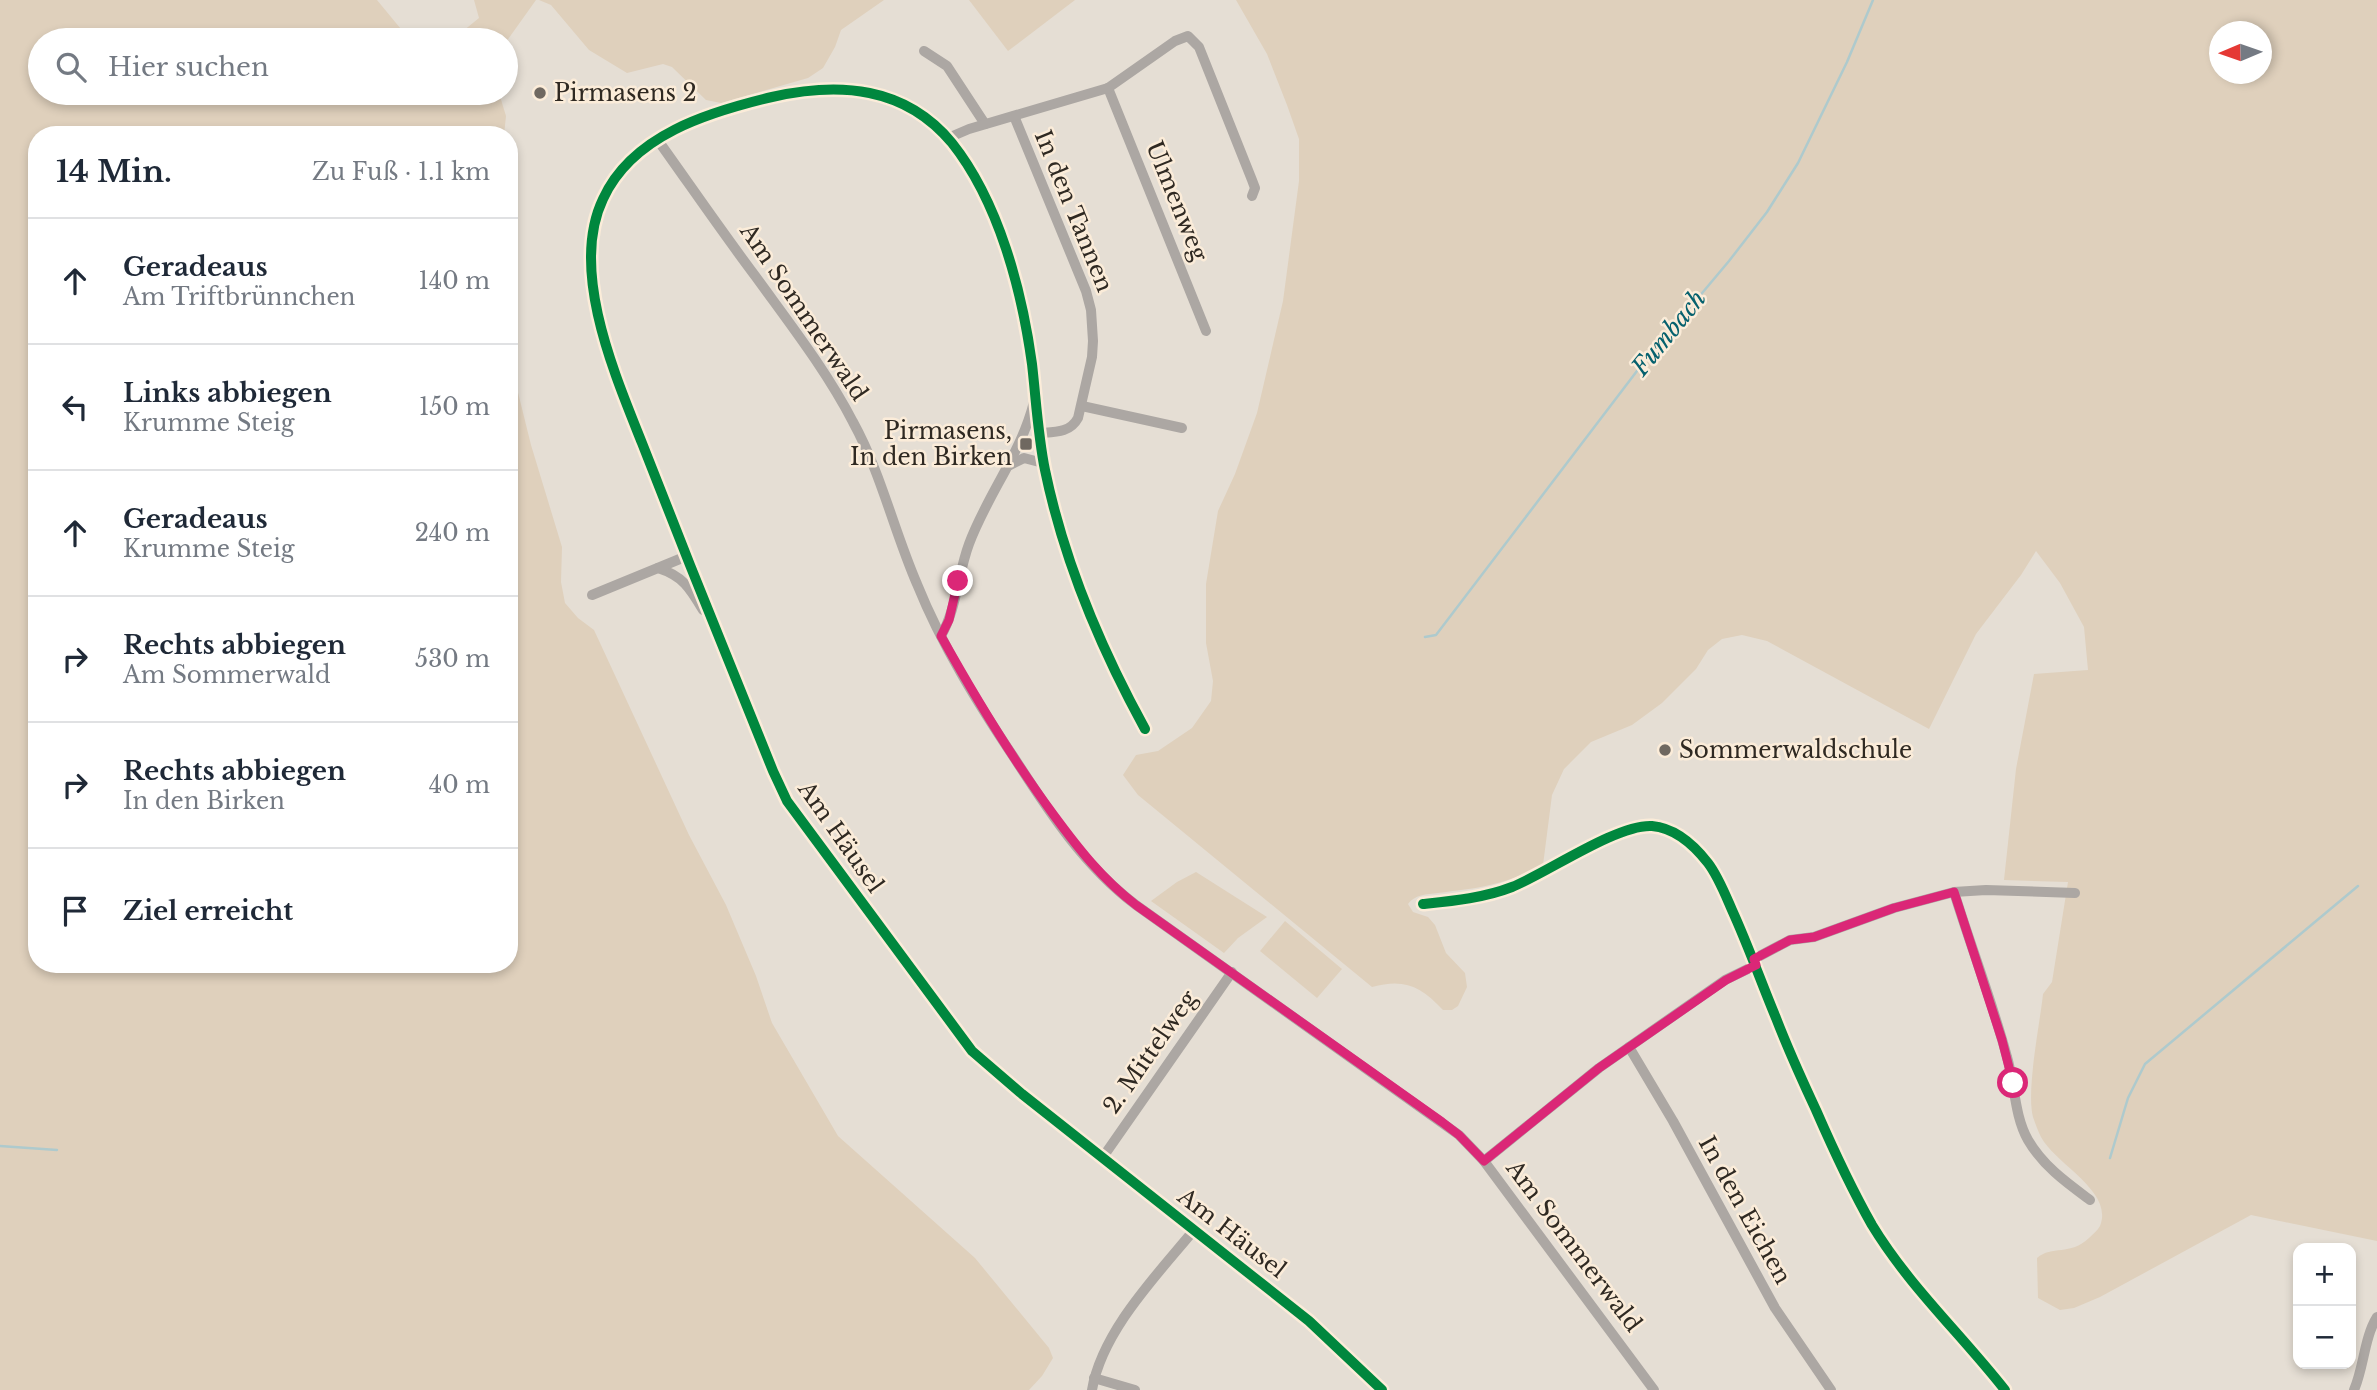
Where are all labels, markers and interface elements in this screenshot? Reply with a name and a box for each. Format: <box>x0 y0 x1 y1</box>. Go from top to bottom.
north arrow <box>2209 21 2272 84</box>
search box <box>28 28 518 105</box>
icon: search <box>52 48 90 86</box>
text: Hier suchen <box>108 51 269 83</box>
place label: Pirmasens 2 <box>554 79 697 107</box>
marker: Pirmasens 2 <box>532 85 548 101</box>
street label: In den Tannen <box>1029 126 1119 296</box>
street label: Ulmenweg <box>1140 137 1214 265</box>
text: 14 Min. <box>56 153 172 190</box>
text: Zu Fuß · 1.1 km <box>312 158 490 186</box>
street label: Am Sommerwald <box>734 217 874 406</box>
text: Geradeaus <box>123 251 268 283</box>
icon: ahead <box>56 262 94 300</box>
text: 140 m <box>419 267 490 295</box>
text: Am Triftbrünnchen <box>123 283 355 311</box>
water label: Fumbach <box>1625 284 1712 382</box>
text: Links abbiegen <box>123 377 332 409</box>
icon: left <box>56 388 94 426</box>
text: 150 m <box>419 393 490 421</box>
text: Krumme Steig <box>123 409 295 437</box>
place label: Pirmasens, In den Birken <box>850 417 1012 471</box>
marker: Pirmasens, In den Birken <box>1018 436 1034 452</box>
text: Geradeaus <box>123 503 268 535</box>
icon: ahead <box>56 514 94 552</box>
text: 240 m <box>415 519 490 547</box>
text: Krumme Steig <box>123 535 295 563</box>
route end <box>942 565 973 596</box>
text: Rechts abbiegen <box>123 629 346 661</box>
icon: right <box>56 640 94 678</box>
text: 530 m <box>415 645 490 673</box>
text: Am Sommerwald <box>123 661 331 689</box>
place label: Sommerwaldschule <box>1679 736 1912 764</box>
marker: Sommerwaldschule <box>1657 742 1673 758</box>
text: Rechts abbiegen <box>123 755 346 787</box>
icon: right <box>56 766 94 804</box>
text: 40 m <box>429 771 490 799</box>
street label: Am Häusel <box>792 775 890 898</box>
text: In den Birken <box>123 787 285 815</box>
icon: arrive <box>56 892 94 930</box>
text: Ziel erreicht <box>123 895 293 927</box>
street label: 2. Mittelweg <box>1097 985 1203 1119</box>
route start <box>1997 1067 2028 1098</box>
street label: In den Eichen <box>1693 1131 1797 1289</box>
street label: Am Sommerwald <box>1500 1154 1648 1337</box>
street label: Am Häusel <box>1172 1181 1292 1284</box>
map controls <box>2293 1243 2356 1369</box>
button: + <box>2293 1243 2356 1306</box>
button: − <box>2293 1306 2356 1369</box>

